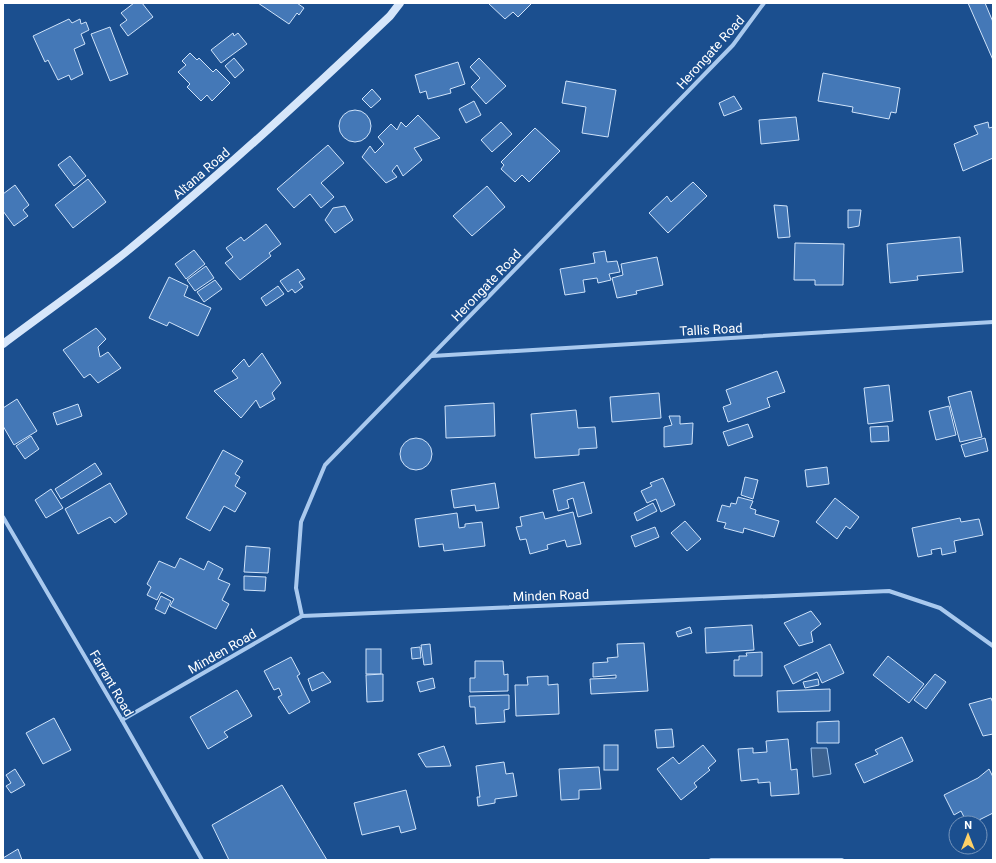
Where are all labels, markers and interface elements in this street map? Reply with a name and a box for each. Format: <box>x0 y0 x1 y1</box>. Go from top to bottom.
street label: Herongate Road <box>673 13 747 92</box>
street label: Altana Road <box>170 145 233 202</box>
street label: Herongate Road <box>448 246 524 324</box>
street label: Tallis Road <box>679 320 743 339</box>
street label: Minden Road <box>513 587 589 604</box>
street label: Minden Road <box>186 626 259 677</box>
street label: Farrant Road <box>87 647 137 719</box>
north arrow <box>948 815 988 855</box>
text: N <box>964 819 972 832</box>

